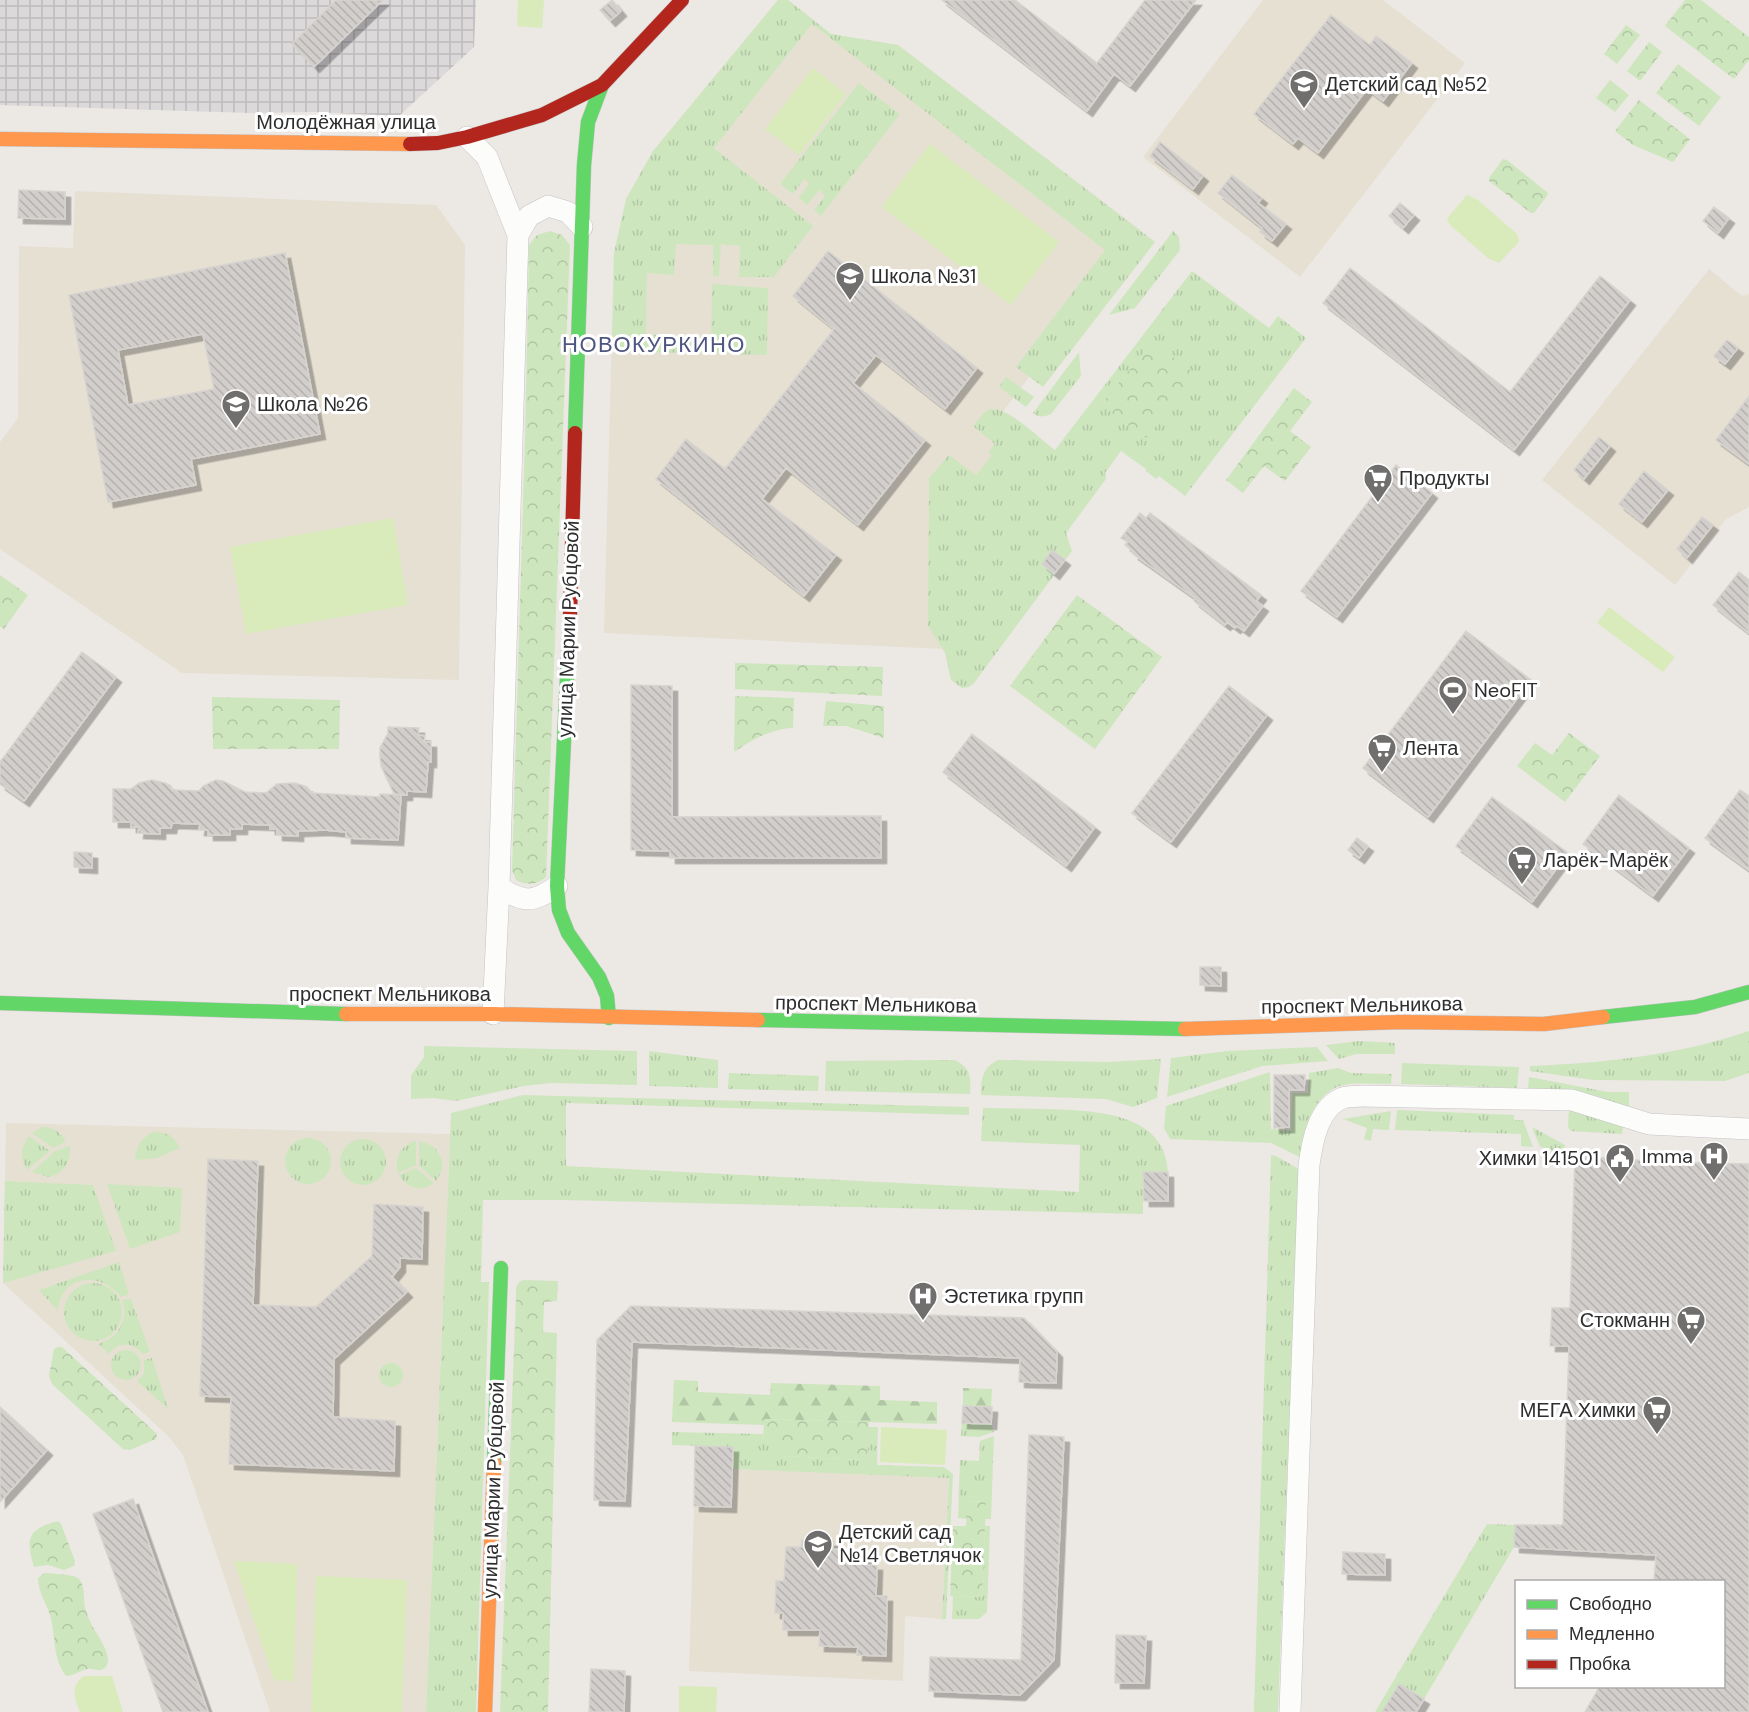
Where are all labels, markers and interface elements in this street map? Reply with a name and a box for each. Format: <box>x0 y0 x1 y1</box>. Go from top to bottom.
school or university icon: Детский сад №52 <box>1288 68 1320 110</box>
place label: Детский сад №52 <box>1325 71 1487 97</box>
street label: Молодёжная улица <box>256 109 437 135</box>
school or university icon: Школа №31 <box>834 260 866 302</box>
place label: Школа №31 <box>871 263 976 289</box>
district label: НОВОКУРКИНО <box>562 330 746 359</box>
school or university icon: Школа №26 <box>220 388 252 430</box>
place label: Школа №26 <box>257 391 369 417</box>
supermarket icon: Продукты <box>1362 462 1394 504</box>
place label: Продукты <box>1399 465 1489 491</box>
street label: улица Марии Рубцовой <box>551 520 585 738</box>
sports icon: NeoFIT <box>1437 674 1469 716</box>
place label: NeoFIT <box>1474 677 1538 703</box>
supermarket icon: Лента <box>1366 732 1398 774</box>
place label: Лента <box>1403 735 1459 761</box>
supermarket icon: Ларёк-Марёк <box>1506 844 1538 886</box>
place label: Ларёк-Марёк <box>1543 847 1668 873</box>
street label: проспект Мельникова <box>289 981 492 1007</box>
street label: проспект Мельникова <box>775 989 978 1019</box>
street label: проспект Мельникова <box>1261 990 1464 1020</box>
hospital icon: Imma <box>1698 1140 1730 1182</box>
public building icon: Химки 141501 <box>1604 1142 1636 1184</box>
place label: Imma <box>1642 1143 1693 1169</box>
place label: Химки 141501 <box>1479 1145 1599 1171</box>
hospital icon: Эстетика групп <box>907 1280 939 1322</box>
place label: Эстетика групп <box>944 1283 1084 1309</box>
supermarket icon: Стокманн <box>1675 1304 1707 1346</box>
place label: Стокманн <box>1580 1307 1670 1333</box>
street label: улица Марии Рубцовой <box>476 1381 510 1599</box>
supermarket icon: МЕГА Химки <box>1641 1394 1673 1436</box>
place label: МЕГА Химки <box>1520 1397 1636 1423</box>
place label: Детский сад №14 Светлячок <box>839 1519 981 1568</box>
school or university icon: Детский сад №14 Светлячок <box>802 1528 834 1570</box>
legend <box>1515 1580 1725 1688</box>
text: Свободно <box>1569 1592 1652 1616</box>
text: Медленно <box>1569 1622 1655 1646</box>
text: Пробка <box>1569 1652 1632 1676</box>

